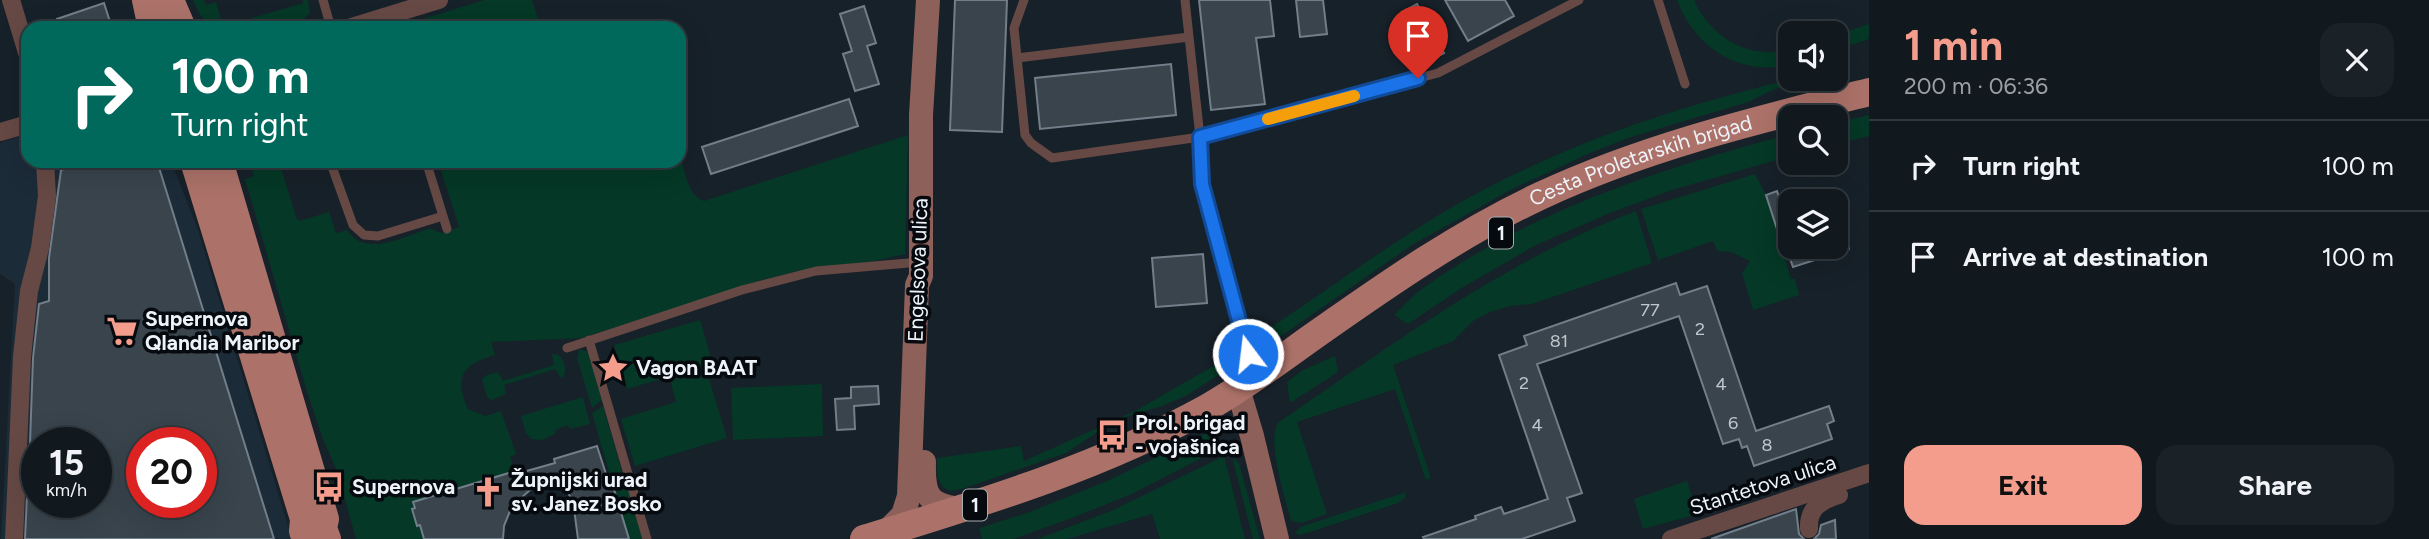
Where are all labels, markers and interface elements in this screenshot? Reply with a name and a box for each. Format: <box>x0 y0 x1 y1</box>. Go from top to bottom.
pin <box>1388 6 1448 78</box>
icon: arrive <box>1399 17 1437 55</box>
text: 1 min <box>1904 20 2003 71</box>
map controls <box>1778 21 1848 259</box>
button: sound <box>1778 21 1848 91</box>
button: close <box>2320 23 2394 97</box>
text: 100 m <box>171 46 310 105</box>
icon: right <box>56 49 147 140</box>
text: 200 m · 06:36 <box>1904 72 2048 100</box>
button: search <box>1778 105 1848 175</box>
text: Turn right <box>171 106 309 144</box>
street label: Cesta Proletarskih brigad <box>1525 110 1755 211</box>
icon: right <box>1904 147 1942 185</box>
text: Turn right <box>1963 150 2080 182</box>
text: 100 m <box>2321 150 2394 182</box>
button: layers <box>1778 189 1848 259</box>
street label: Engelsova ulica <box>902 198 933 342</box>
road number: 1 <box>1489 218 1513 248</box>
icon: arrive <box>1904 238 1942 276</box>
text: Arrive at destination <box>1963 241 2208 273</box>
text: 100 m <box>2321 241 2394 273</box>
house number: 77 <box>1640 299 1660 321</box>
place label: Supernova Qlandia Maribor <box>145 306 299 355</box>
supermarket icon: Supernova Qlandia Maribor <box>105 314 139 348</box>
position arrow <box>1211 317 1285 391</box>
house number: 2 <box>1695 318 1705 340</box>
house number: 81 <box>1550 330 1568 352</box>
place icon: Vagon BAAT <box>596 351 630 385</box>
place label: Vagon BAAT <box>636 355 757 380</box>
house number: 2 <box>1519 372 1529 394</box>
house number: 4 <box>1715 373 1727 395</box>
place label: Prol. brigad - vojašnica <box>1135 410 1245 459</box>
house number: 6 <box>1728 412 1738 434</box>
house number: 4 <box>1531 414 1543 436</box>
bus stop icon: Prol. brigad - vojašnica <box>1095 418 1129 452</box>
speed limit sign: 20 <box>126 427 217 518</box>
house number: 8 <box>1761 434 1773 456</box>
text: 15 <box>49 442 84 484</box>
button: Exit <box>1904 445 2142 525</box>
button: Share <box>2156 445 2394 525</box>
street label: Stantetova ulica <box>1687 449 1839 520</box>
place label: Župnijski urad sv. Janez Bosko <box>511 467 662 516</box>
bus stop icon: Supernova <box>312 470 346 504</box>
place label: Supernova <box>352 474 455 499</box>
church icon: Župnijski urad sv. Janez Bosko <box>471 475 505 509</box>
text: km/h <box>46 479 87 501</box>
road number: 1 <box>963 490 987 520</box>

